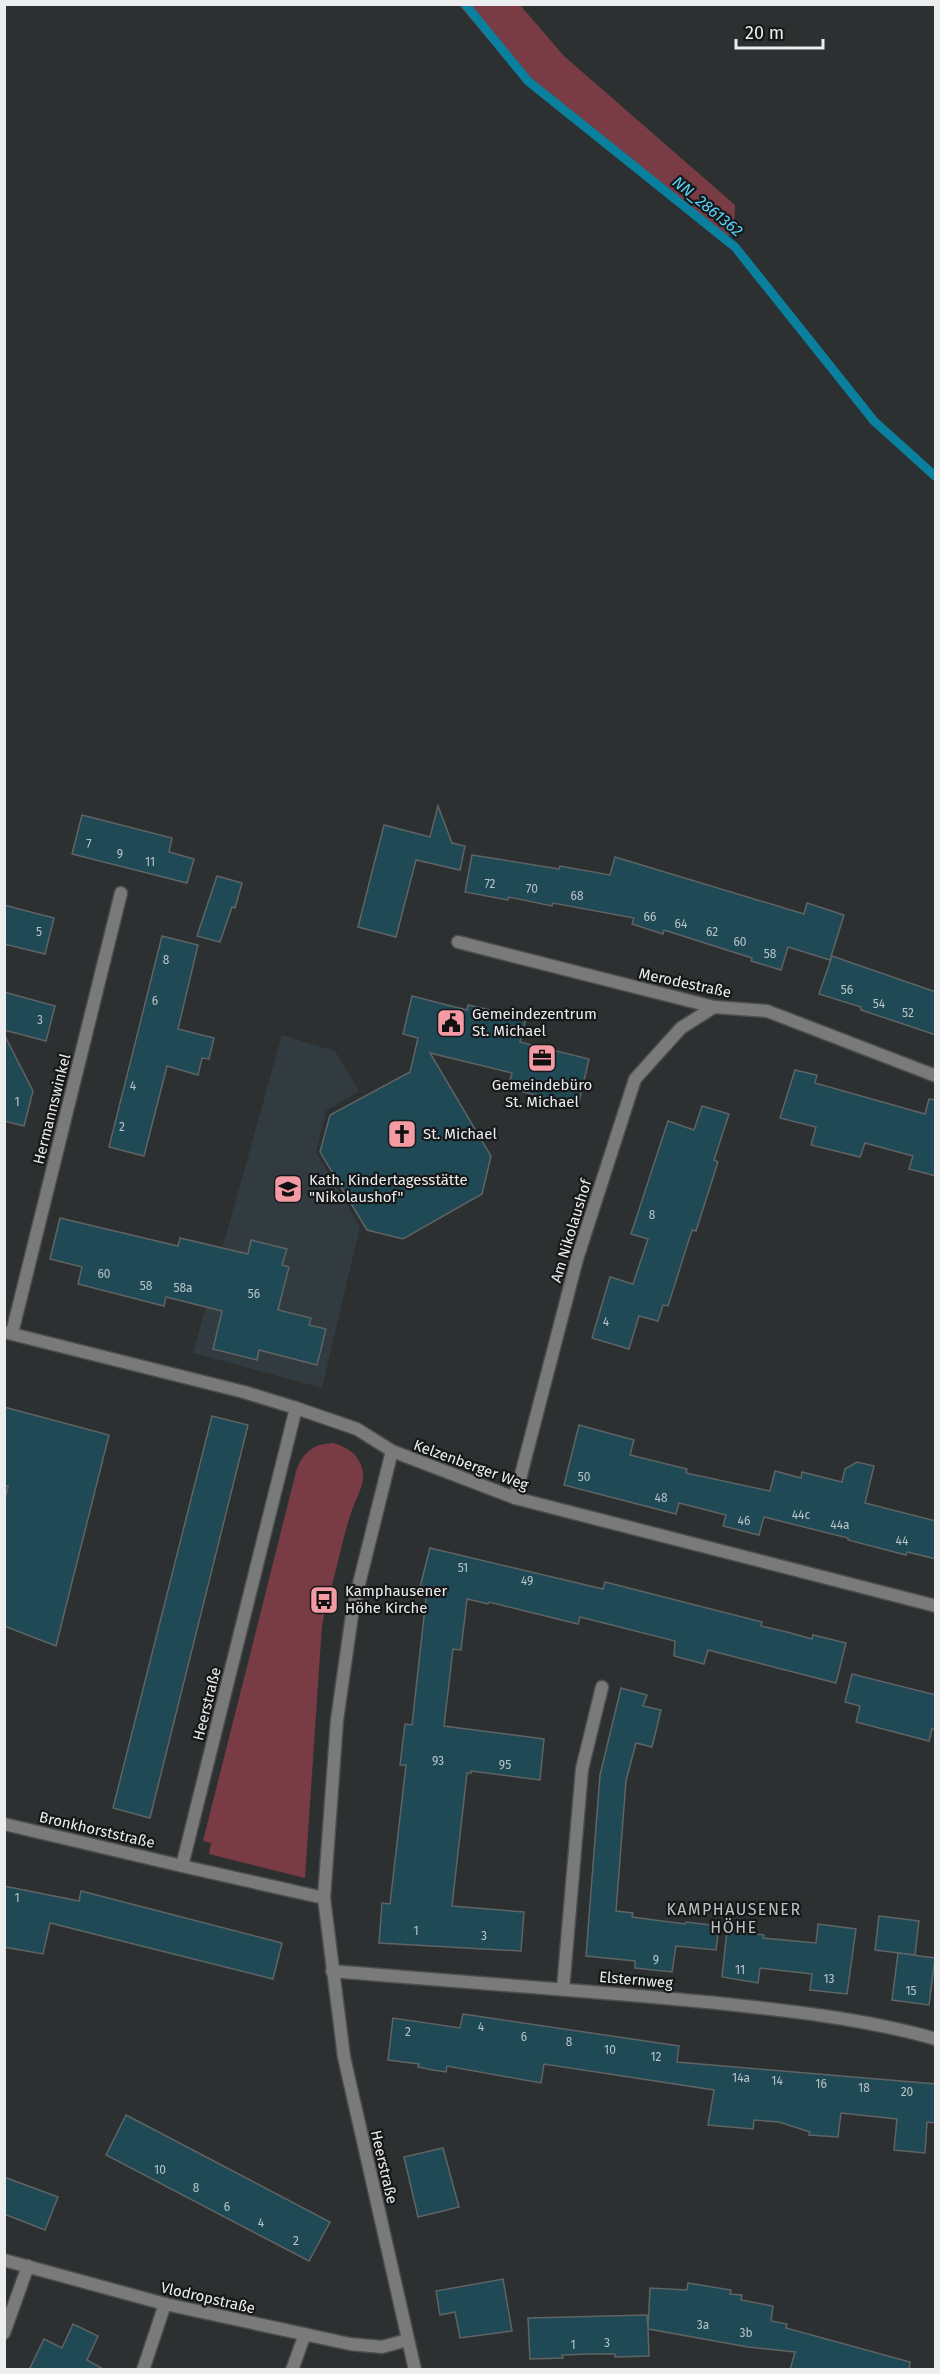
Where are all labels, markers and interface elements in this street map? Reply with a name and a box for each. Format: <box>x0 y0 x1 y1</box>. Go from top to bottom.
scale bar <box>736 12 823 50</box>
text: 20 m <box>745 22 784 44</box>
water label: NN_2861362 <box>669 172 747 241</box>
house number: 7 <box>86 837 92 851</box>
house number: 9 <box>117 847 123 861</box>
house number: 11 <box>145 855 155 869</box>
house number: 72 <box>484 877 496 891</box>
house number: 70 <box>526 882 538 896</box>
house number: 68 <box>570 889 584 903</box>
house number: 66 <box>644 910 656 924</box>
house number: 64 <box>675 917 688 931</box>
house number: 5 <box>36 925 42 939</box>
house number: 62 <box>706 925 718 939</box>
house number: 60 <box>733 935 747 949</box>
house number: 58 <box>764 947 777 961</box>
house number: 8 <box>163 953 170 967</box>
street label: Merodestraße <box>637 964 733 1002</box>
house number: 56 <box>841 983 853 997</box>
house number: 6 <box>152 994 158 1008</box>
house number: 54 <box>873 997 886 1011</box>
place label: Gemeindezentrum St. Michael <box>472 1005 597 1040</box>
house number: 52 <box>902 1006 914 1020</box>
public building icon: Gemeindezentrum St. Michael <box>435 1007 467 1039</box>
house number: 3 <box>37 1013 43 1027</box>
office icon: Gemeindebüro St. Michael <box>526 1042 558 1074</box>
street label: Hermannswinkel <box>30 1051 75 1166</box>
place label: Gemeindebüro St. Michael <box>492 1076 592 1111</box>
house number: 4 <box>130 1079 137 1093</box>
house number: 1 <box>14 1095 20 1109</box>
church icon: St. Michael <box>386 1118 418 1150</box>
house number: 2 <box>119 1120 125 1134</box>
place label: St. Michael <box>423 1125 497 1143</box>
place label: Kath. Kindertagesstätte "Nikolaushof" <box>309 1171 468 1206</box>
school or university icon: Kath. Kindertagesstätte "Nikolaushof" <box>272 1173 304 1205</box>
street label: Am Nikolaushof <box>547 1176 596 1285</box>
house number: 8 <box>649 1208 656 1222</box>
house number: 60 <box>97 1267 111 1281</box>
house number: 58 <box>140 1279 153 1293</box>
house number: 58a <box>173 1281 193 1295</box>
house number: 56 <box>248 1287 260 1301</box>
house number: 4 <box>603 1315 610 1329</box>
street label: Kelzenberger Weg <box>411 1436 531 1494</box>
house number: 50 <box>578 1470 591 1484</box>
house number: 48 <box>655 1491 668 1505</box>
house number: 44c <box>792 1508 811 1522</box>
house number: 46 <box>738 1514 750 1528</box>
house number: 44a <box>830 1518 850 1532</box>
house number: 44 <box>896 1534 909 1548</box>
house number: 51 <box>458 1561 468 1575</box>
house number: 49 <box>521 1574 533 1588</box>
place label: Kamphausener Höhe Kirche <box>345 1582 447 1617</box>
bus stop icon: Kamphausener Höhe Kirche <box>308 1584 340 1616</box>
street label: Heerstraße <box>189 1665 225 1743</box>
house number: 93 <box>432 1754 444 1768</box>
house number: 95 <box>499 1758 511 1772</box>
street label: Bronkhorststraße <box>37 1808 157 1852</box>
house number: 1 <box>14 1891 20 1905</box>
district label: KAMPHAUSENER HÖHE <box>666 1900 802 1937</box>
house number: 1 <box>413 1924 419 1938</box>
house number: 3 <box>481 1929 487 1943</box>
house number: 9 <box>653 1953 659 1967</box>
house number: 11 <box>735 1963 745 1977</box>
street label: Elsternweg <box>598 1968 674 1992</box>
house number: 13 <box>823 1972 835 1986</box>
house number: 15 <box>905 1984 917 1998</box>
house number: 4 <box>478 2020 485 2034</box>
house number: 2 <box>405 2025 411 2039</box>
house number: 6 <box>521 2030 527 2044</box>
house number: 8 <box>566 2035 573 2049</box>
house number: 10 <box>604 2043 616 2057</box>
house number: 12 <box>650 2050 662 2064</box>
house number: 14a <box>732 2071 750 2085</box>
house number: 14 <box>771 2074 783 2088</box>
house number: 16 <box>815 2077 827 2091</box>
house number: 18 <box>858 2081 870 2095</box>
house number: 20 <box>901 2085 914 2099</box>
street label: Heerstraße <box>367 2128 401 2206</box>
house number: 10 <box>154 2163 166 2177</box>
house number: 8 <box>193 2181 200 2195</box>
house number: 6 <box>224 2200 230 2214</box>
house number: 4 <box>258 2216 265 2230</box>
house number: 2 <box>293 2234 299 2248</box>
street label: Vlodropstraße <box>159 2278 257 2318</box>
house number: 3a <box>697 2318 709 2332</box>
house number: 3b <box>739 2326 753 2340</box>
house number: 3 <box>604 2336 610 2350</box>
house number: 1 <box>570 2338 576 2352</box>

